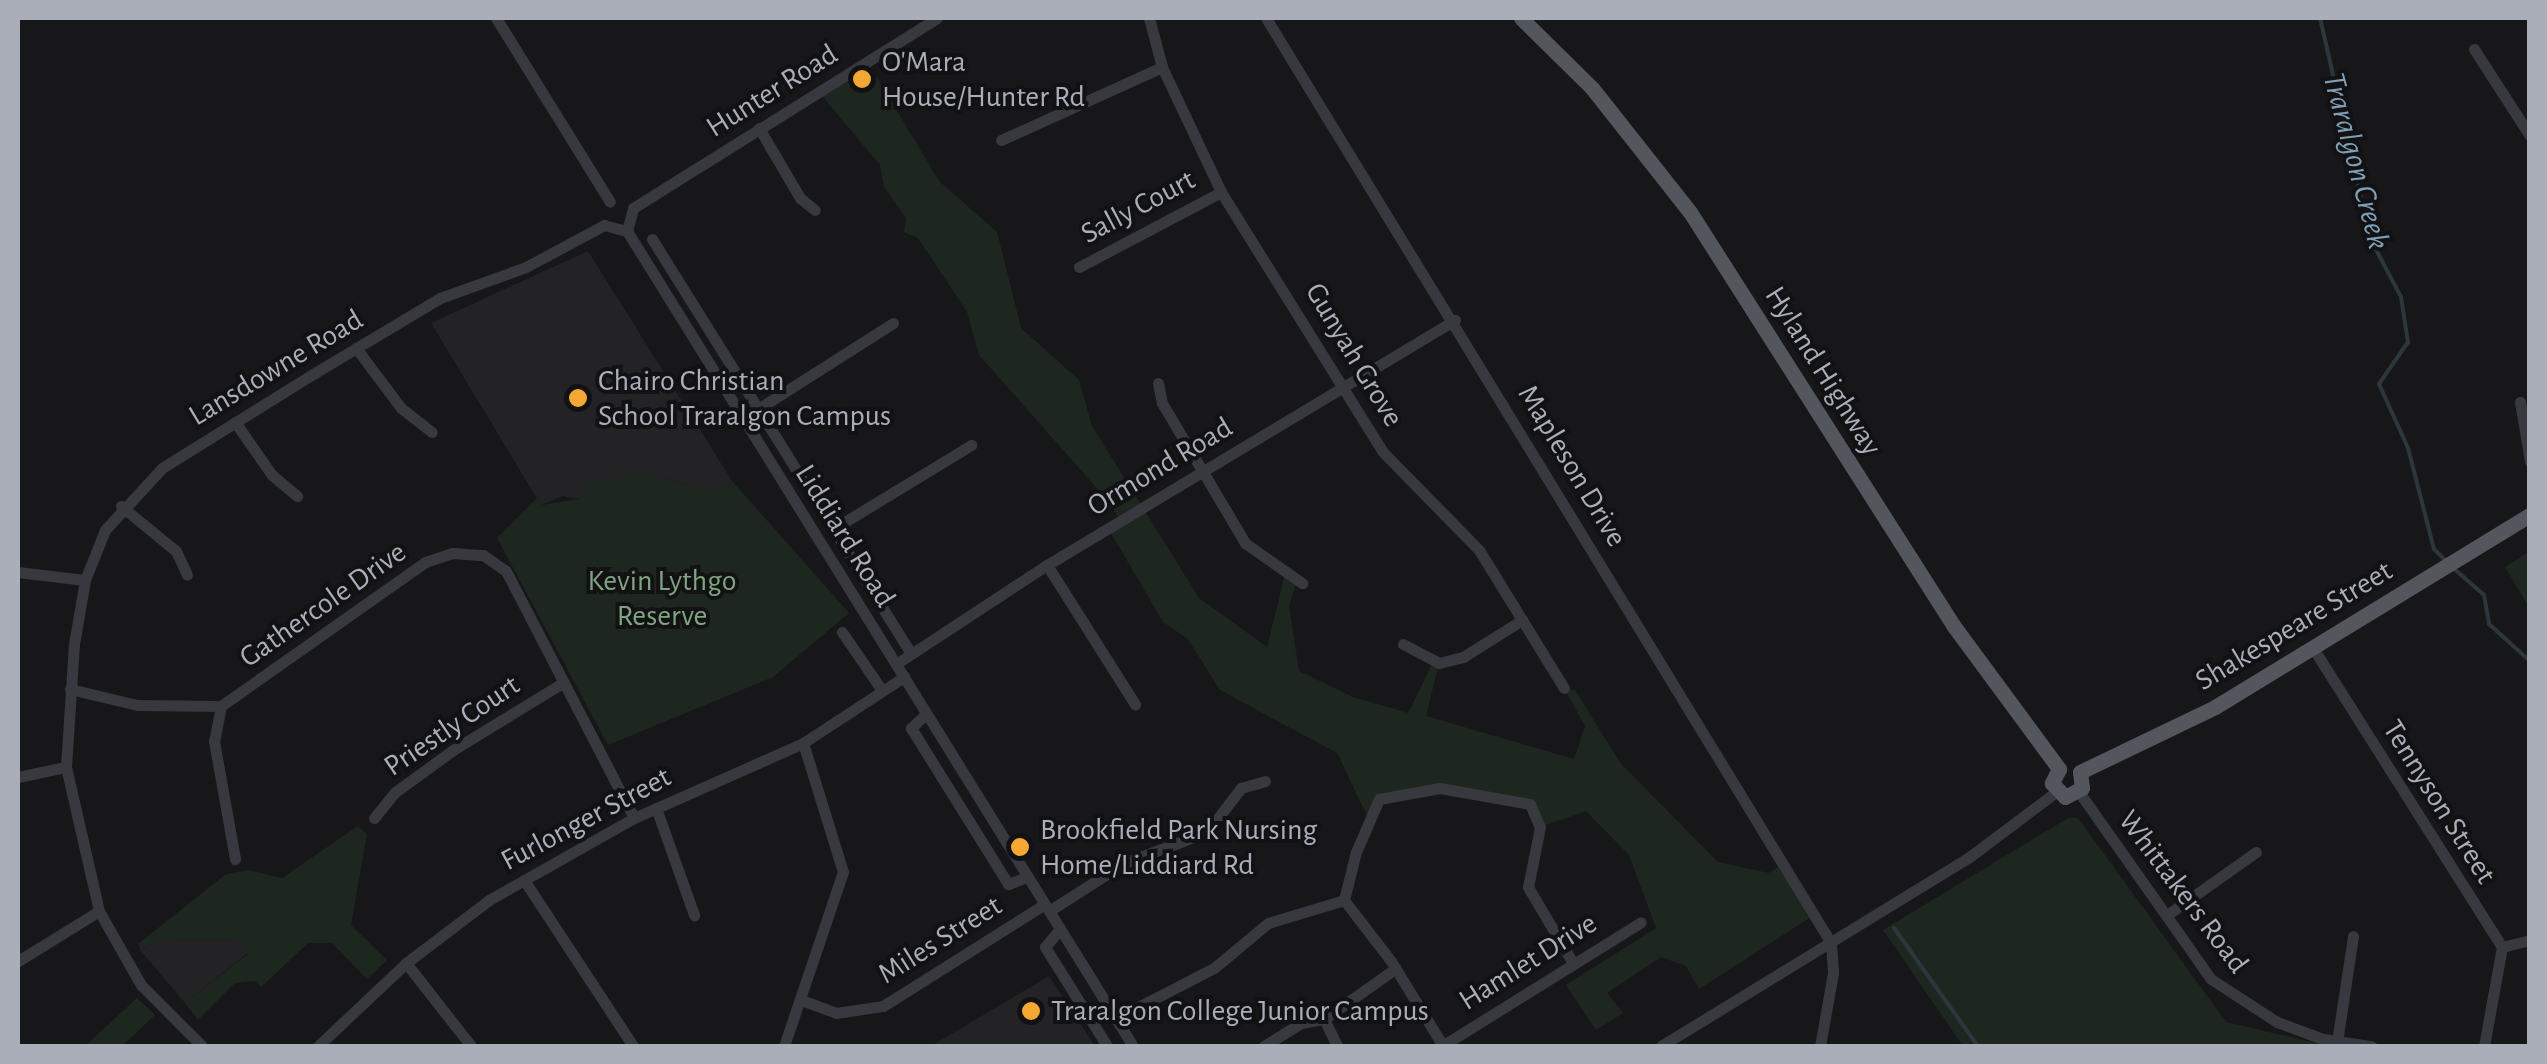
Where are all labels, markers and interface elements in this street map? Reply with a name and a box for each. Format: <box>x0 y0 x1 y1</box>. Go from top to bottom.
street label: Hunter Road <box>700 37 844 145</box>
place label: O'Mara House/Hunter Rd <box>882 44 1085 114</box>
marker: O'Mara House/Hunter Rd <box>851 68 873 90</box>
water label: Traralgon Creek <box>2314 69 2398 253</box>
street label: Sally Court <box>1075 162 1201 252</box>
street label: Gunyah Grove <box>1297 277 1411 433</box>
street label: Hyland Highway <box>1757 280 1889 462</box>
street label: Lansdowne Road <box>182 302 370 434</box>
place label: Chairo Christian School Traralgon Campus <box>598 363 891 434</box>
street label: Mapleson Drive <box>1510 379 1634 553</box>
marker: Chairo Christian School Traralgon Campus <box>567 387 589 409</box>
street label: Ormond Road <box>1081 410 1239 524</box>
street label: Liddiard Road <box>787 458 903 614</box>
street label: Gathercole Drive <box>233 534 413 676</box>
street label: Shakespeare Street <box>2189 553 2399 699</box>
park label: Kevin Lythgo Reserve <box>587 563 737 634</box>
street label: Priestly Court <box>377 668 527 784</box>
street label: Tennyson Street <box>2374 714 2504 890</box>
street label: Furlonger Street <box>495 759 677 879</box>
street label: Whittakers Road <box>2110 803 2256 981</box>
place label: Brookfield Park Nursing Home/Liddiard Rd <box>1040 812 1317 882</box>
marker: Brookfield Park Nursing Home/Liddiard Rd <box>1009 836 1031 858</box>
street label: Miles Street <box>872 888 1008 992</box>
street label: Hamlet Drive <box>1452 905 1604 1019</box>
place label: Traralgon College Junior Campus <box>1051 993 1429 1029</box>
marker: Traralgon College Junior Campus <box>1020 1000 1042 1022</box>

